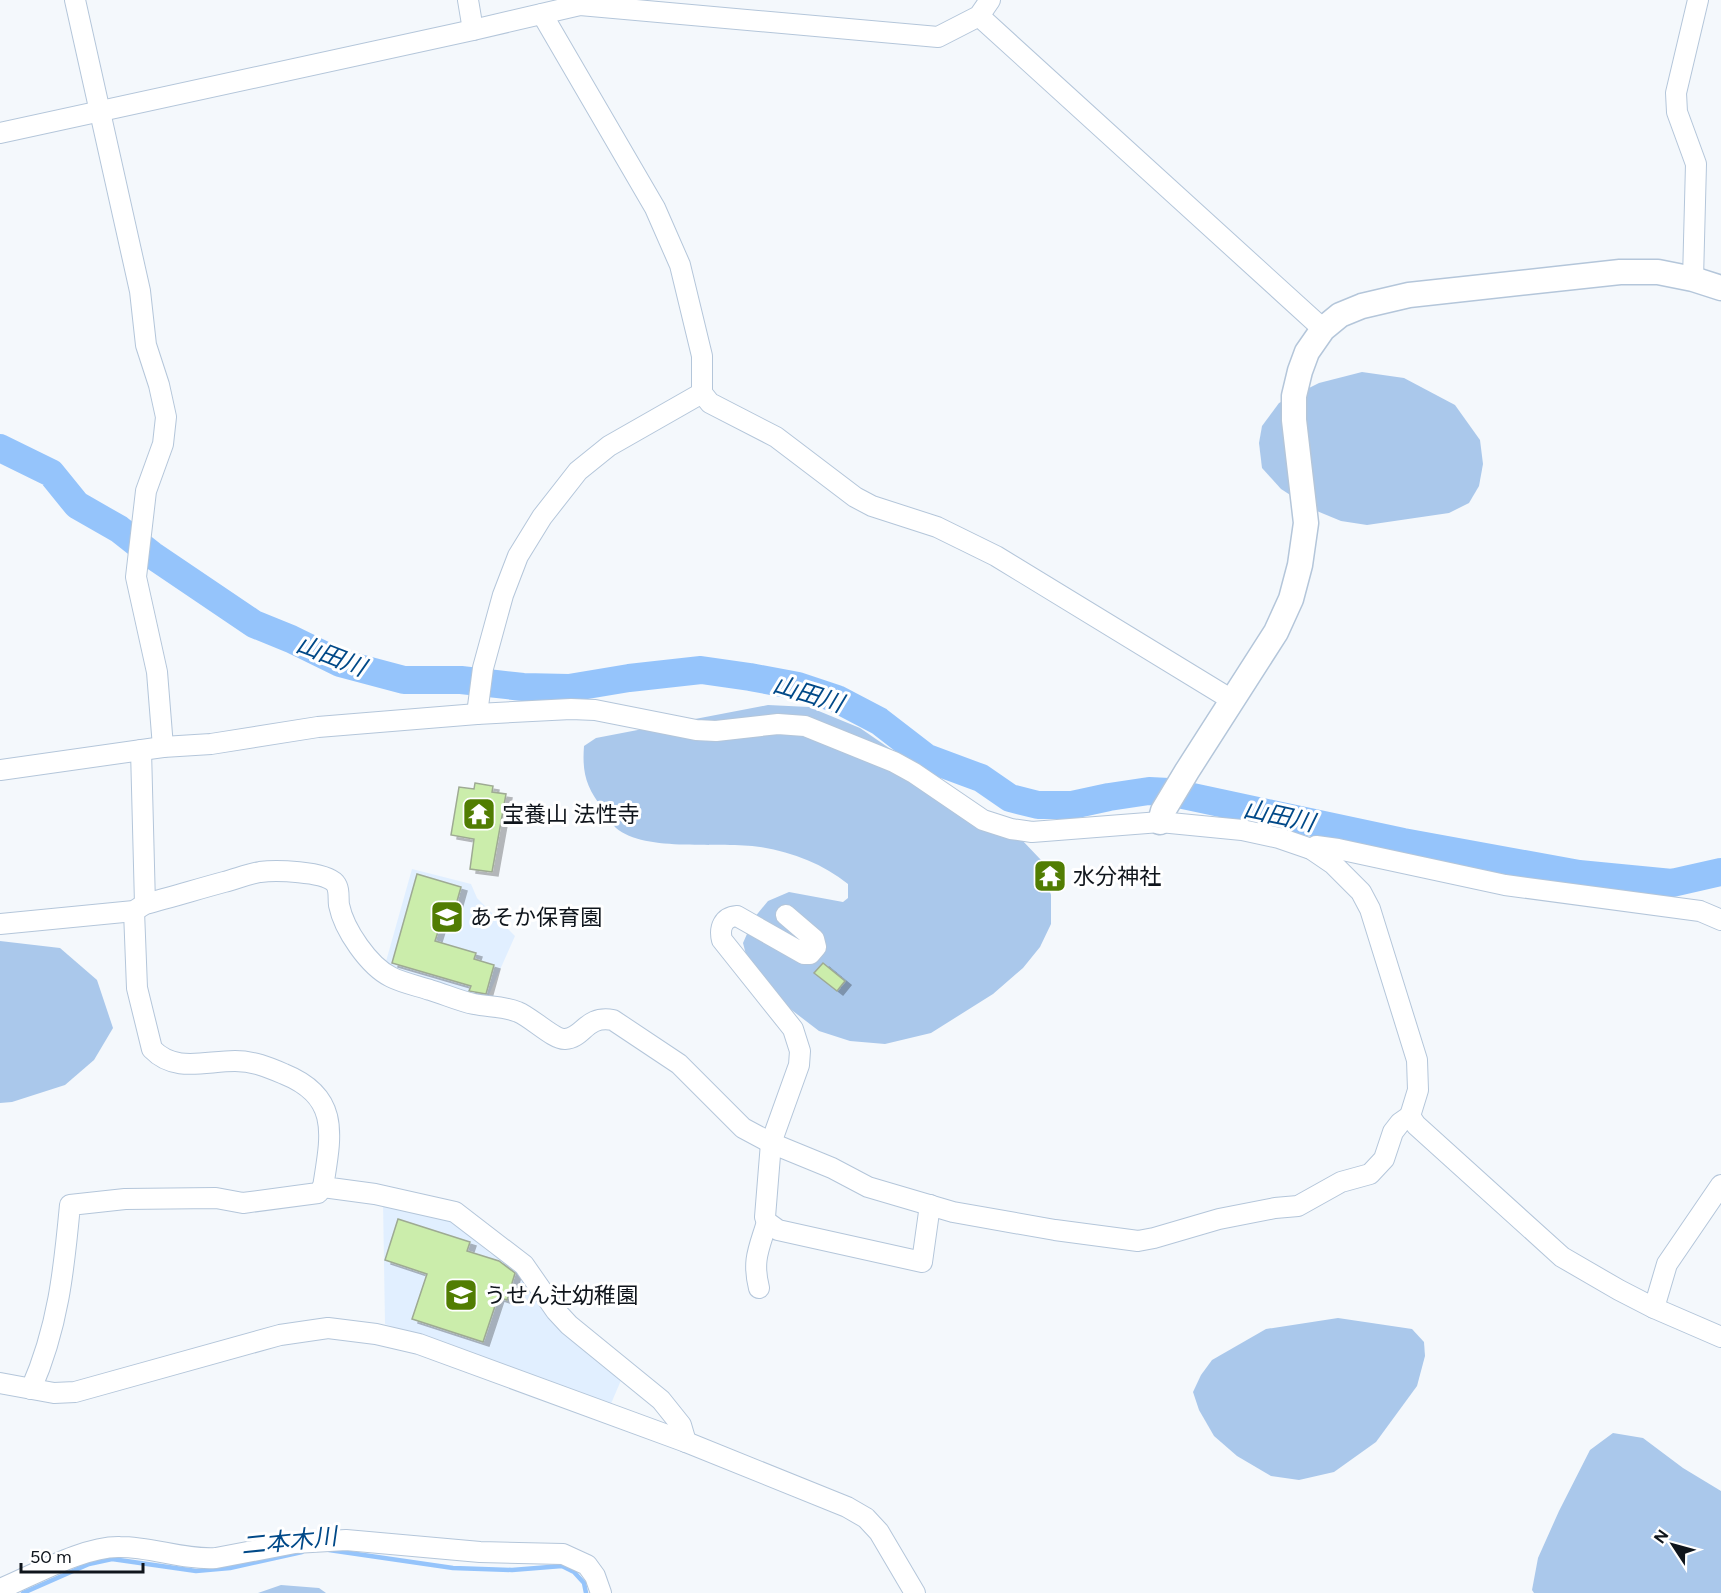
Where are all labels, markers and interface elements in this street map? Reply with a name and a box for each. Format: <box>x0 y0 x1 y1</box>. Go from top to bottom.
water label: 山田川 <box>292 629 373 683</box>
water label: 山田川 <box>769 669 850 719</box>
water label: 山田川 <box>1241 794 1320 838</box>
temple icon: 宝養山 法性寺 <box>461 796 497 832</box>
place label: 宝養山 法性寺 <box>502 801 639 828</box>
temple icon: 水分神社 <box>1032 858 1068 894</box>
place label: 水分神社 <box>1073 863 1161 890</box>
school or university icon: あそか保育園 <box>429 899 465 935</box>
place label: あそか保育園 <box>470 904 602 931</box>
school or university icon: うせん辻幼稚園 <box>443 1277 479 1313</box>
place label: うせん辻幼稚園 <box>484 1282 638 1309</box>
north arrow <box>1643 1515 1703 1575</box>
water label: 二本木川 <box>240 1521 341 1560</box>
text: N <box>1650 1526 1673 1547</box>
scale bar <box>21 1536 142 1574</box>
text: 50 m <box>30 1546 72 1568</box>

